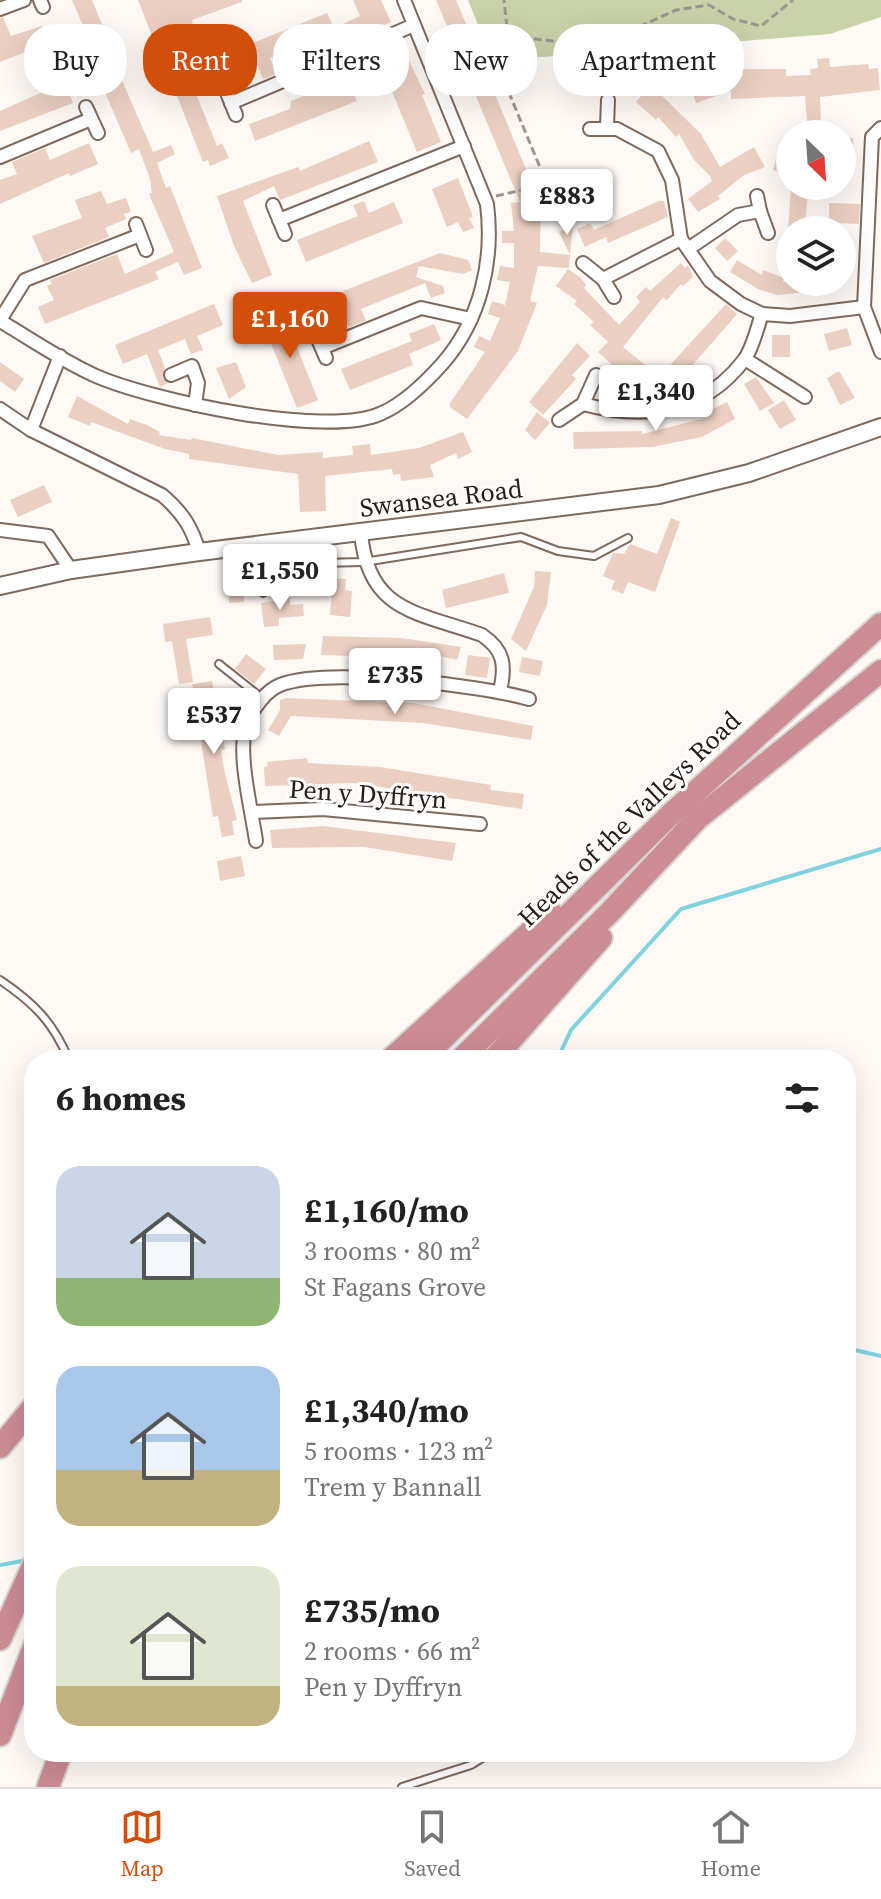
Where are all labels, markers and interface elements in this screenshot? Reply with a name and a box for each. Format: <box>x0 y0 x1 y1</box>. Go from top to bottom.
chip: Buy <box>24 24 127 96</box>
chip: Rent <box>143 24 257 96</box>
chip: Filters <box>273 24 409 96</box>
chip: New <box>425 24 537 96</box>
chip: Apartment <box>553 24 744 96</box>
north arrow <box>776 120 856 200</box>
map controls <box>776 120 856 296</box>
pin: £883 <box>520 169 614 237</box>
text: £883 <box>539 177 595 213</box>
button: layers <box>776 216 856 296</box>
pin: £1,160 <box>225 292 355 360</box>
text: £1,160 <box>251 300 329 336</box>
pin: £1,340 <box>591 365 721 433</box>
text: £1,340 <box>617 373 695 409</box>
street label: Swansea Road <box>358 470 525 526</box>
pin: £1,550 <box>215 544 345 612</box>
text: £1,550 <box>241 552 319 588</box>
pin: £735 <box>348 648 442 716</box>
text: £735 <box>367 656 423 692</box>
pin: £537 <box>167 688 261 756</box>
text: £537 <box>186 696 242 732</box>
street label: Heads of the Valleys Road <box>510 703 748 935</box>
street label: Pen y Dyffryn <box>288 771 448 817</box>
text: 6 homes <box>56 1075 186 1121</box>
icon: filters <box>780 1076 824 1120</box>
text: £1,160/mo <box>304 1187 469 1233</box>
icon: home <box>120 1198 216 1294</box>
text: 3 rooms · 80 m² <box>304 1233 480 1269</box>
text: St Fagans Grove <box>304 1269 486 1305</box>
text: £1,340/mo <box>304 1387 469 1433</box>
icon: home <box>120 1398 216 1494</box>
text: 5 rooms · 123 m² <box>304 1433 493 1469</box>
text: Trem y Bannall <box>304 1469 481 1505</box>
text: £735/mo <box>304 1587 440 1633</box>
icon: home <box>120 1598 216 1694</box>
text: 2 rooms · 66 m² <box>304 1633 480 1669</box>
text: Pen y Dyffryn <box>304 1669 462 1705</box>
tab: Map <box>120 1805 164 1883</box>
tab: Saved <box>404 1805 461 1883</box>
tab: Home <box>701 1805 761 1883</box>

